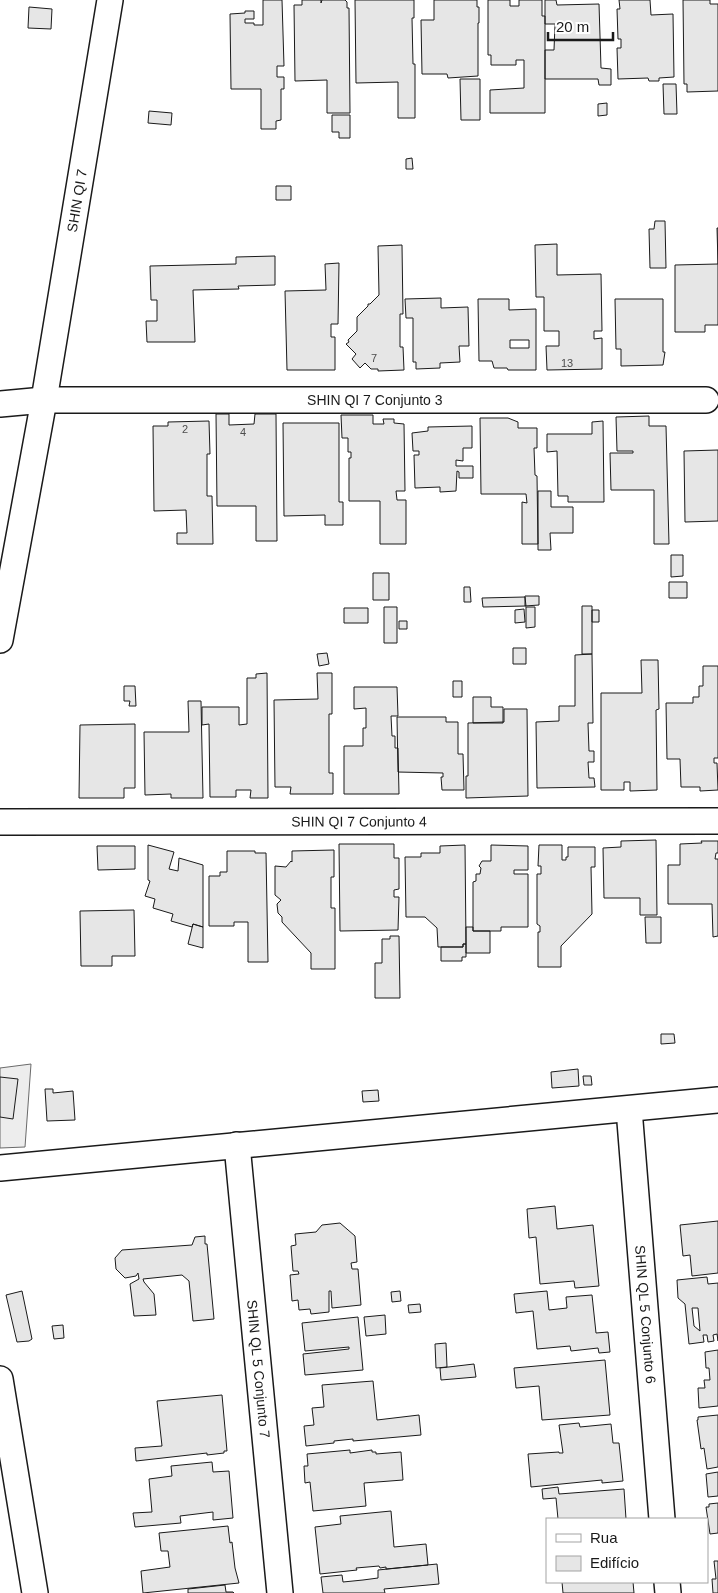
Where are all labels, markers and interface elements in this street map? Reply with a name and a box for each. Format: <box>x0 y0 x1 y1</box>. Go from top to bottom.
scale bar <box>548 10 613 42</box>
text: 20 m <box>556 18 589 35</box>
street label: SHIN QI 7 <box>64 168 90 233</box>
house number: 7 <box>371 352 377 364</box>
house number: 13 <box>561 357 573 369</box>
street label: SHIN QI 7 Conjunto 3 <box>307 392 443 408</box>
house number: 2 <box>182 423 188 435</box>
house number: 4 <box>240 426 246 438</box>
street label: SHIN QI 7 Conjunto 4 <box>291 813 427 830</box>
street label: SHIN QL 5 Conjunto 6 <box>632 1244 659 1384</box>
street label: SHIN QL 5 Conjunto 7 <box>244 1299 273 1439</box>
legend <box>546 1518 708 1583</box>
text: Rua <box>590 1529 618 1546</box>
text: Edifício <box>590 1554 639 1571</box>

